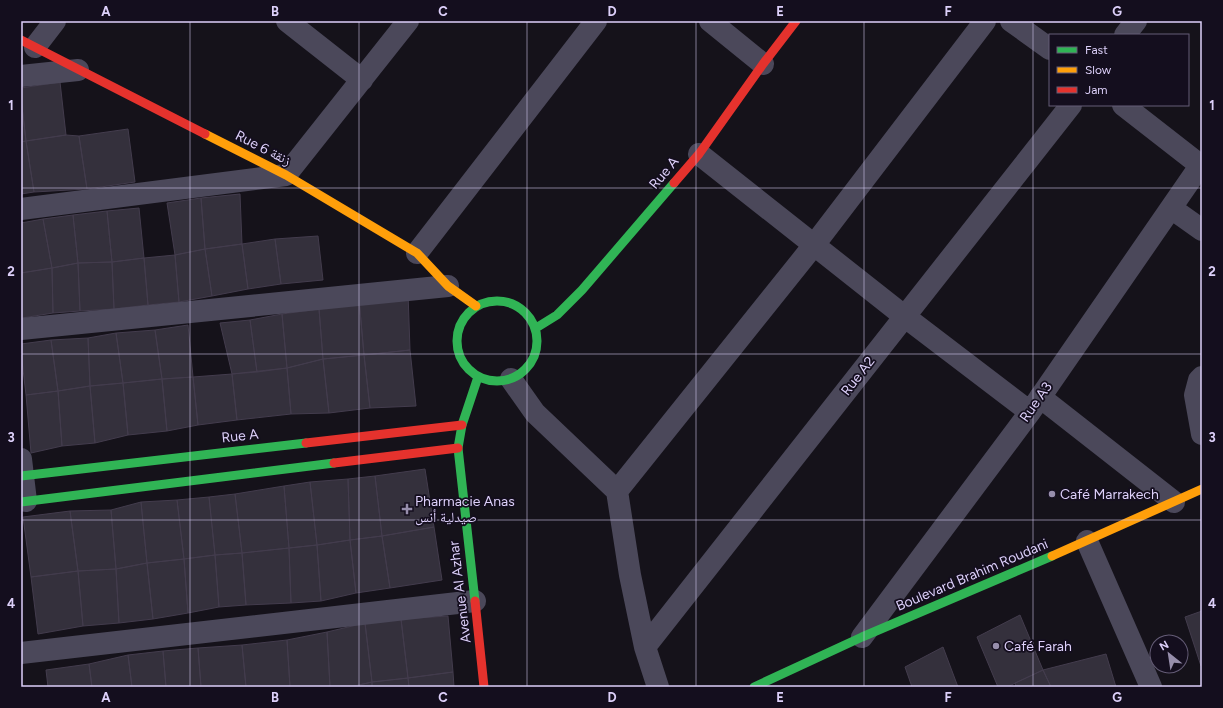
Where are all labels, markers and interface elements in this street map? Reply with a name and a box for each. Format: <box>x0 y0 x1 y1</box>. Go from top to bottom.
text: A <box>101 4 111 19</box>
text: B <box>271 4 279 19</box>
text: C <box>438 4 448 19</box>
text: D <box>607 4 617 19</box>
text: E <box>776 4 784 19</box>
text: F <box>944 4 952 19</box>
text: G <box>1112 4 1122 19</box>
legend <box>1049 34 1189 106</box>
text: Fast <box>1085 43 1108 57</box>
text: Slow <box>1085 63 1112 77</box>
text: Jam <box>1085 83 1108 97</box>
text: 1 <box>8 98 14 113</box>
text: 1 <box>1209 98 1215 113</box>
street label: Rue 6 زنقة <box>232 127 294 169</box>
street label: Rue A <box>646 153 683 193</box>
text: 2 <box>7 264 15 279</box>
text: 2 <box>1208 264 1216 279</box>
street label: Rue A2 <box>837 353 879 399</box>
street label: Rue A3 <box>1016 379 1056 425</box>
street label: Rue A <box>221 426 260 446</box>
text: 3 <box>7 430 15 445</box>
text: 3 <box>1208 430 1216 445</box>
place label: Café Marrakech <box>1060 486 1159 503</box>
marker: Café Marrakech <box>1047 489 1057 499</box>
place label: Pharmacie Anas صيدلية أنس <box>415 493 515 526</box>
marker: Pharmacie Anas صيدلية أنس <box>402 504 412 514</box>
street label: Boulevard Brahim Roudani <box>893 535 1051 615</box>
street label: Avenue Al Azhar <box>445 540 475 644</box>
text: 4 <box>7 596 15 611</box>
text: 4 <box>1208 596 1216 611</box>
north arrow <box>1149 634 1189 674</box>
place label: Café Farah <box>1004 638 1072 655</box>
text: N <box>1157 638 1171 654</box>
marker: Café Farah <box>991 641 1001 651</box>
text: A <box>101 690 111 705</box>
text: B <box>271 690 279 705</box>
text: C <box>438 690 448 705</box>
text: D <box>607 690 617 705</box>
text: E <box>776 690 784 705</box>
text: F <box>944 690 952 705</box>
text: G <box>1112 690 1122 705</box>

